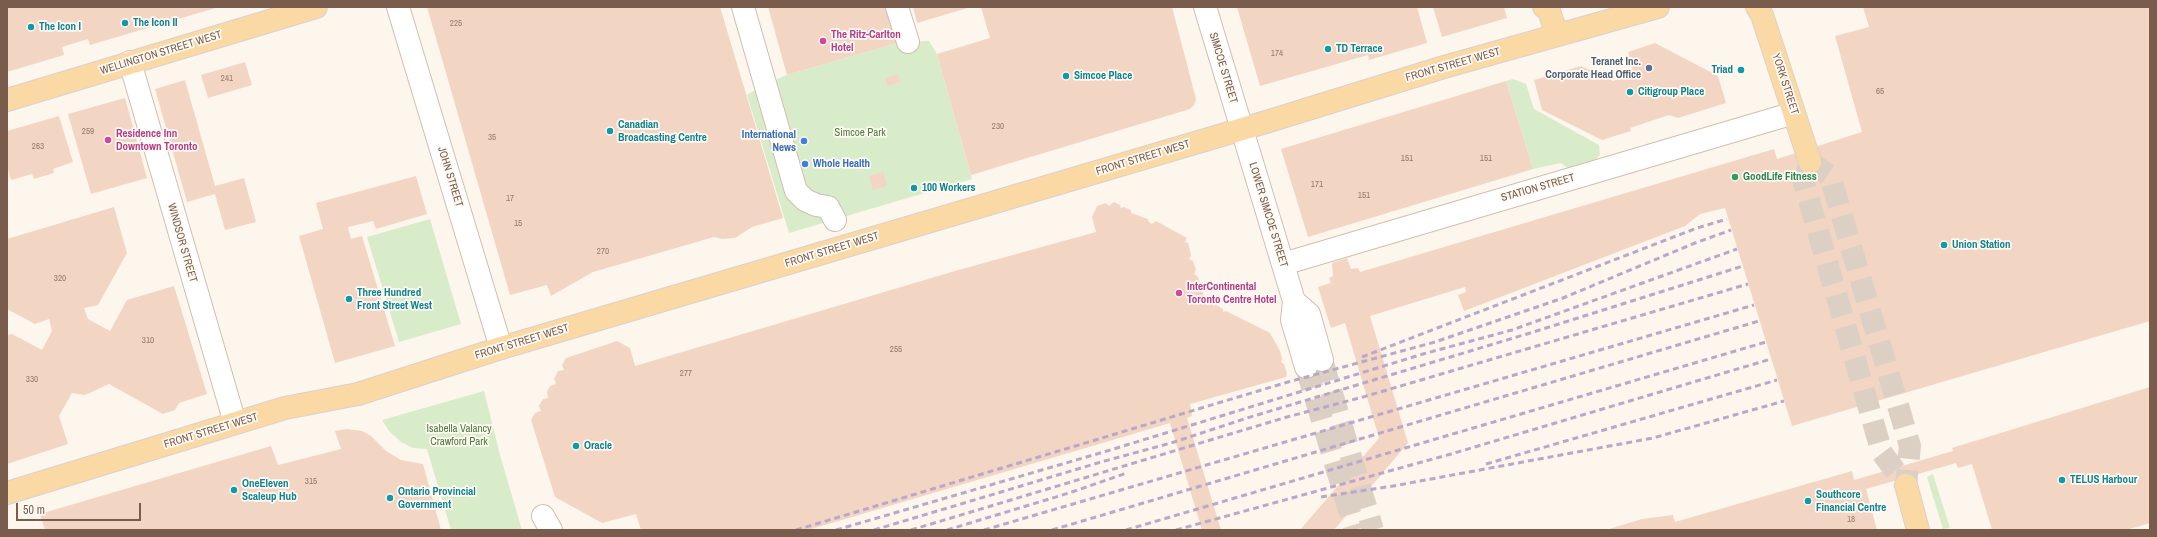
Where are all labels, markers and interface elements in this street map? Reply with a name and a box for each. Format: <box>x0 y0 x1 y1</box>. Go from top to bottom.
place label: The Icon II <box>133 16 178 30</box>
marker: The Icon II <box>120 18 130 28</box>
house number: 225 <box>450 19 462 29</box>
place label: The Icon I <box>39 20 81 34</box>
marker: The Icon I <box>26 22 36 32</box>
street label: WELLINGTON STREET WEST <box>99 28 223 78</box>
place label: The Ritz-Carlton Hotel <box>831 28 901 54</box>
street label: SIMCOE STREET <box>1206 31 1240 105</box>
marker: The Ritz-Carlton Hotel <box>818 36 828 46</box>
place label: TD Terrace <box>1336 42 1382 56</box>
marker: TD Terrace <box>1323 44 1333 54</box>
street label: FRONT STREET WEST <box>1404 45 1502 85</box>
house number: 174 <box>1271 49 1283 59</box>
street label: YORK STREET <box>1769 52 1801 116</box>
place label: Teranet Inc. Corporate Head Office <box>1545 55 1641 81</box>
marker: Teranet Inc. Corporate Head Office <box>1644 63 1654 73</box>
place label: Triad <box>1711 63 1733 77</box>
marker: Triad <box>1736 65 1746 75</box>
place label: Simcoe Place <box>1074 69 1132 83</box>
marker: Simcoe Place <box>1061 71 1071 81</box>
house number: 241 <box>221 74 233 84</box>
place label: Citigroup Place <box>1638 85 1704 99</box>
marker: Citigroup Place <box>1625 87 1635 97</box>
house number: 65 <box>1876 87 1884 97</box>
place label: Canadian Broadcasting Centre <box>618 118 707 144</box>
house number: 230 <box>992 122 1004 132</box>
marker: Canadian Broadcasting Centre <box>605 126 615 136</box>
park label: Simcoe Park <box>834 126 886 140</box>
house number: 259 <box>82 127 94 137</box>
place label: Residence Inn Downtown Toronto <box>116 127 198 153</box>
place label: International News <box>742 128 796 154</box>
house number: 35 <box>488 133 496 143</box>
marker: Residence Inn Downtown Toronto <box>103 135 113 145</box>
marker: International News <box>799 136 809 146</box>
street label: FRONT STREET WEST <box>1094 137 1192 179</box>
house number: 263 <box>32 142 44 152</box>
street label: JOHN STREET <box>435 145 465 209</box>
house number: 151 <box>1401 154 1413 164</box>
house number: 151 <box>1480 154 1492 164</box>
place label: Whole Health <box>813 157 870 171</box>
marker: Whole Health <box>800 159 810 169</box>
street label: LOWER SIMCOE STREET <box>1246 161 1290 269</box>
place label: GoodLife Fitness <box>1743 170 1817 184</box>
street label: STATION STREET <box>1500 171 1576 205</box>
marker: GoodLife Fitness <box>1730 172 1740 182</box>
house number: 171 <box>1311 180 1323 190</box>
place label: 100 Workers <box>922 181 975 195</box>
marker: 100 Workers <box>909 183 919 193</box>
house number: 151 <box>1358 191 1370 201</box>
house number: 17 <box>506 194 514 204</box>
street label: WINDSOR STREET <box>164 202 200 284</box>
house number: 15 <box>514 219 522 229</box>
street label: FRONT STREET WEST <box>783 229 881 271</box>
place label: Union Station <box>1952 238 2011 252</box>
marker: Union Station <box>1939 240 1949 250</box>
house number: 270 <box>597 247 609 257</box>
house number: 320 <box>54 274 66 284</box>
place label: InterContinental Toronto Centre Hotel <box>1187 280 1277 306</box>
place label: Three Hundred Front Street West <box>357 286 432 312</box>
marker: InterContinental Toronto Centre Hotel <box>1174 288 1184 298</box>
marker: Three Hundred Front Street West <box>344 294 354 304</box>
street label: FRONT STREET WEST <box>473 321 571 363</box>
house number: 310 <box>142 336 154 346</box>
house number: 255 <box>890 345 902 355</box>
house number: 277 <box>680 369 692 379</box>
house number: 330 <box>26 375 38 385</box>
street label: FRONT STREET WEST <box>162 410 260 452</box>
park label: Isabella Valancy Crawford Park <box>426 422 492 448</box>
place label: Oracle <box>584 439 612 453</box>
marker: Oracle <box>571 441 581 451</box>
place label: TELUS Harbour <box>2070 473 2137 487</box>
marker: TELUS Harbour <box>2057 475 2067 485</box>
place label: OneEleven Scaleup Hub <box>242 477 297 503</box>
house number: 315 <box>305 477 317 487</box>
marker: OneEleven Scaleup Hub <box>229 485 239 495</box>
place label: Ontario Provincial Government <box>398 485 476 511</box>
place label: Southcore Financial Centre <box>1816 488 1886 514</box>
marker: Ontario Provincial Government <box>385 493 395 503</box>
scale bar <box>18 495 143 521</box>
marker: Southcore Financial Centre <box>1803 496 1813 506</box>
text: 50 m <box>23 502 45 518</box>
house number: 18 <box>1847 515 1855 525</box>

